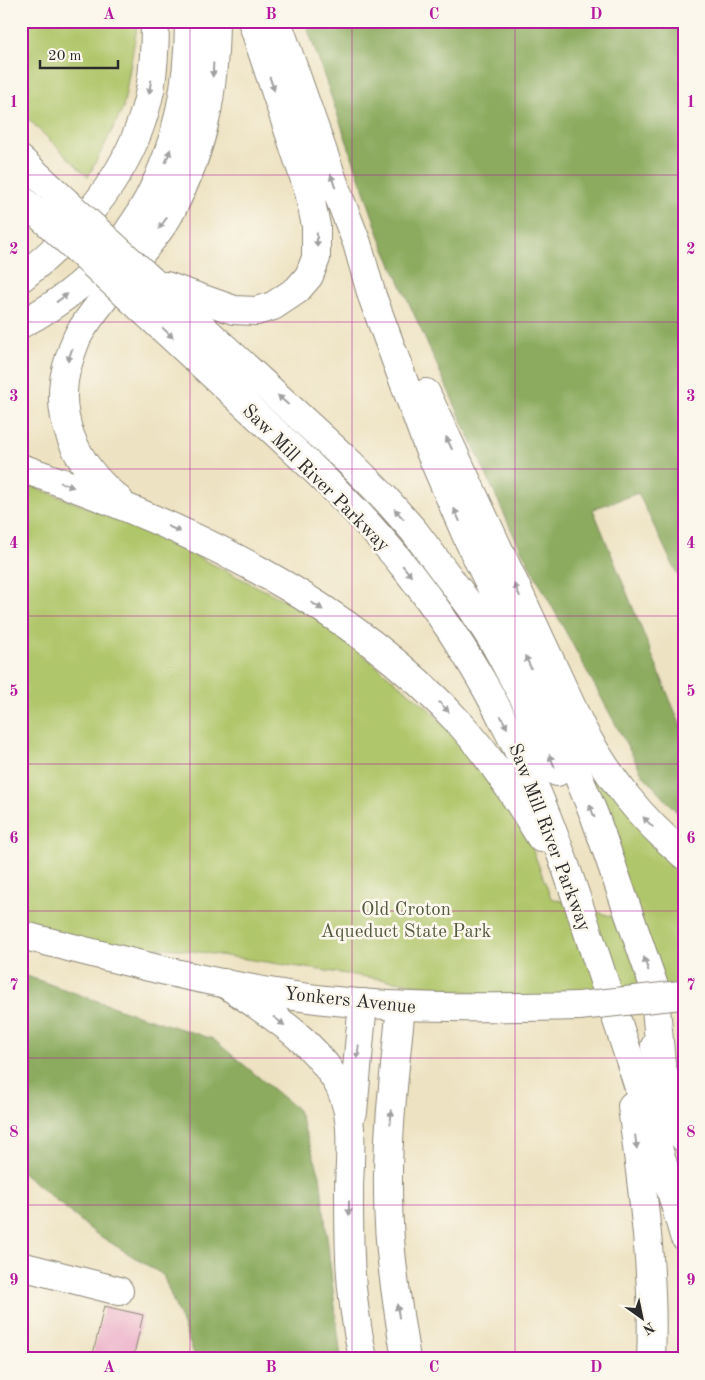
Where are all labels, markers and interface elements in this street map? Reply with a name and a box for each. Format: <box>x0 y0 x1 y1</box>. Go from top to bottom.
text: A <box>103 7 115 23</box>
text: B <box>265 7 277 23</box>
text: C <box>429 7 439 23</box>
text: D <box>590 7 602 23</box>
scale bar <box>40 38 118 70</box>
text: 20 m <box>48 49 82 64</box>
one-way arrow <box>208 62 216 78</box>
one-way arrow <box>269 77 276 92</box>
one-way arrow <box>145 80 153 96</box>
text: 1 <box>9 95 19 111</box>
text: 1 <box>686 95 696 111</box>
one-way arrow <box>164 148 172 163</box>
one-way arrow <box>329 173 337 188</box>
one-way arrow <box>158 216 169 229</box>
one-way arrow <box>313 232 321 248</box>
text: 2 <box>9 242 19 258</box>
text: 2 <box>686 242 696 258</box>
one-way arrow <box>55 293 68 304</box>
one-way arrow <box>161 327 173 339</box>
one-way arrow <box>66 348 74 363</box>
text: 3 <box>9 389 19 405</box>
text: 3 <box>686 389 696 405</box>
one-way arrow <box>277 394 289 406</box>
street label: Saw Mill River Parkway <box>238 401 393 556</box>
one-way arrow <box>445 436 453 450</box>
one-way arrow <box>60 481 75 489</box>
one-way arrow <box>393 507 404 520</box>
one-way arrow <box>452 508 460 522</box>
one-way arrow <box>167 525 181 533</box>
text: 4 <box>9 536 19 552</box>
text: 4 <box>686 536 696 552</box>
one-way arrow <box>401 564 412 577</box>
one-way arrow <box>513 583 521 597</box>
one-way arrow <box>311 601 324 610</box>
one-way arrow <box>523 655 531 669</box>
text: 5 <box>9 684 19 700</box>
text: 5 <box>686 684 696 700</box>
one-way arrow <box>438 701 450 713</box>
one-way arrow <box>500 715 508 729</box>
street label: Saw Mill River Parkway <box>504 741 593 934</box>
one-way arrow <box>548 754 556 768</box>
one-way arrow <box>588 803 596 818</box>
one-way arrow <box>642 816 654 828</box>
text: 6 <box>9 831 19 847</box>
text: 6 <box>686 831 696 847</box>
park label: Old Croton Aqueduct State Park <box>321 901 492 942</box>
one-way arrow <box>642 956 650 971</box>
text: 7 <box>9 978 19 994</box>
text: 7 <box>686 978 696 994</box>
street label: Yonkers Avenue <box>283 985 417 1018</box>
one-way arrow <box>272 1016 285 1027</box>
one-way arrow <box>354 1044 362 1060</box>
one-way arrow <box>388 1109 396 1125</box>
text: 8 <box>9 1125 19 1141</box>
text: 8 <box>686 1125 696 1141</box>
one-way arrow <box>632 1135 640 1151</box>
one-way arrow <box>346 1200 354 1216</box>
text: 9 <box>9 1273 19 1289</box>
text: 9 <box>686 1273 696 1289</box>
north arrow <box>618 1292 668 1342</box>
one-way arrow <box>394 1302 402 1318</box>
text: N <box>640 1319 657 1337</box>
text: A <box>103 1360 115 1376</box>
text: B <box>265 1360 277 1376</box>
text: C <box>429 1360 439 1376</box>
text: D <box>590 1360 602 1376</box>

